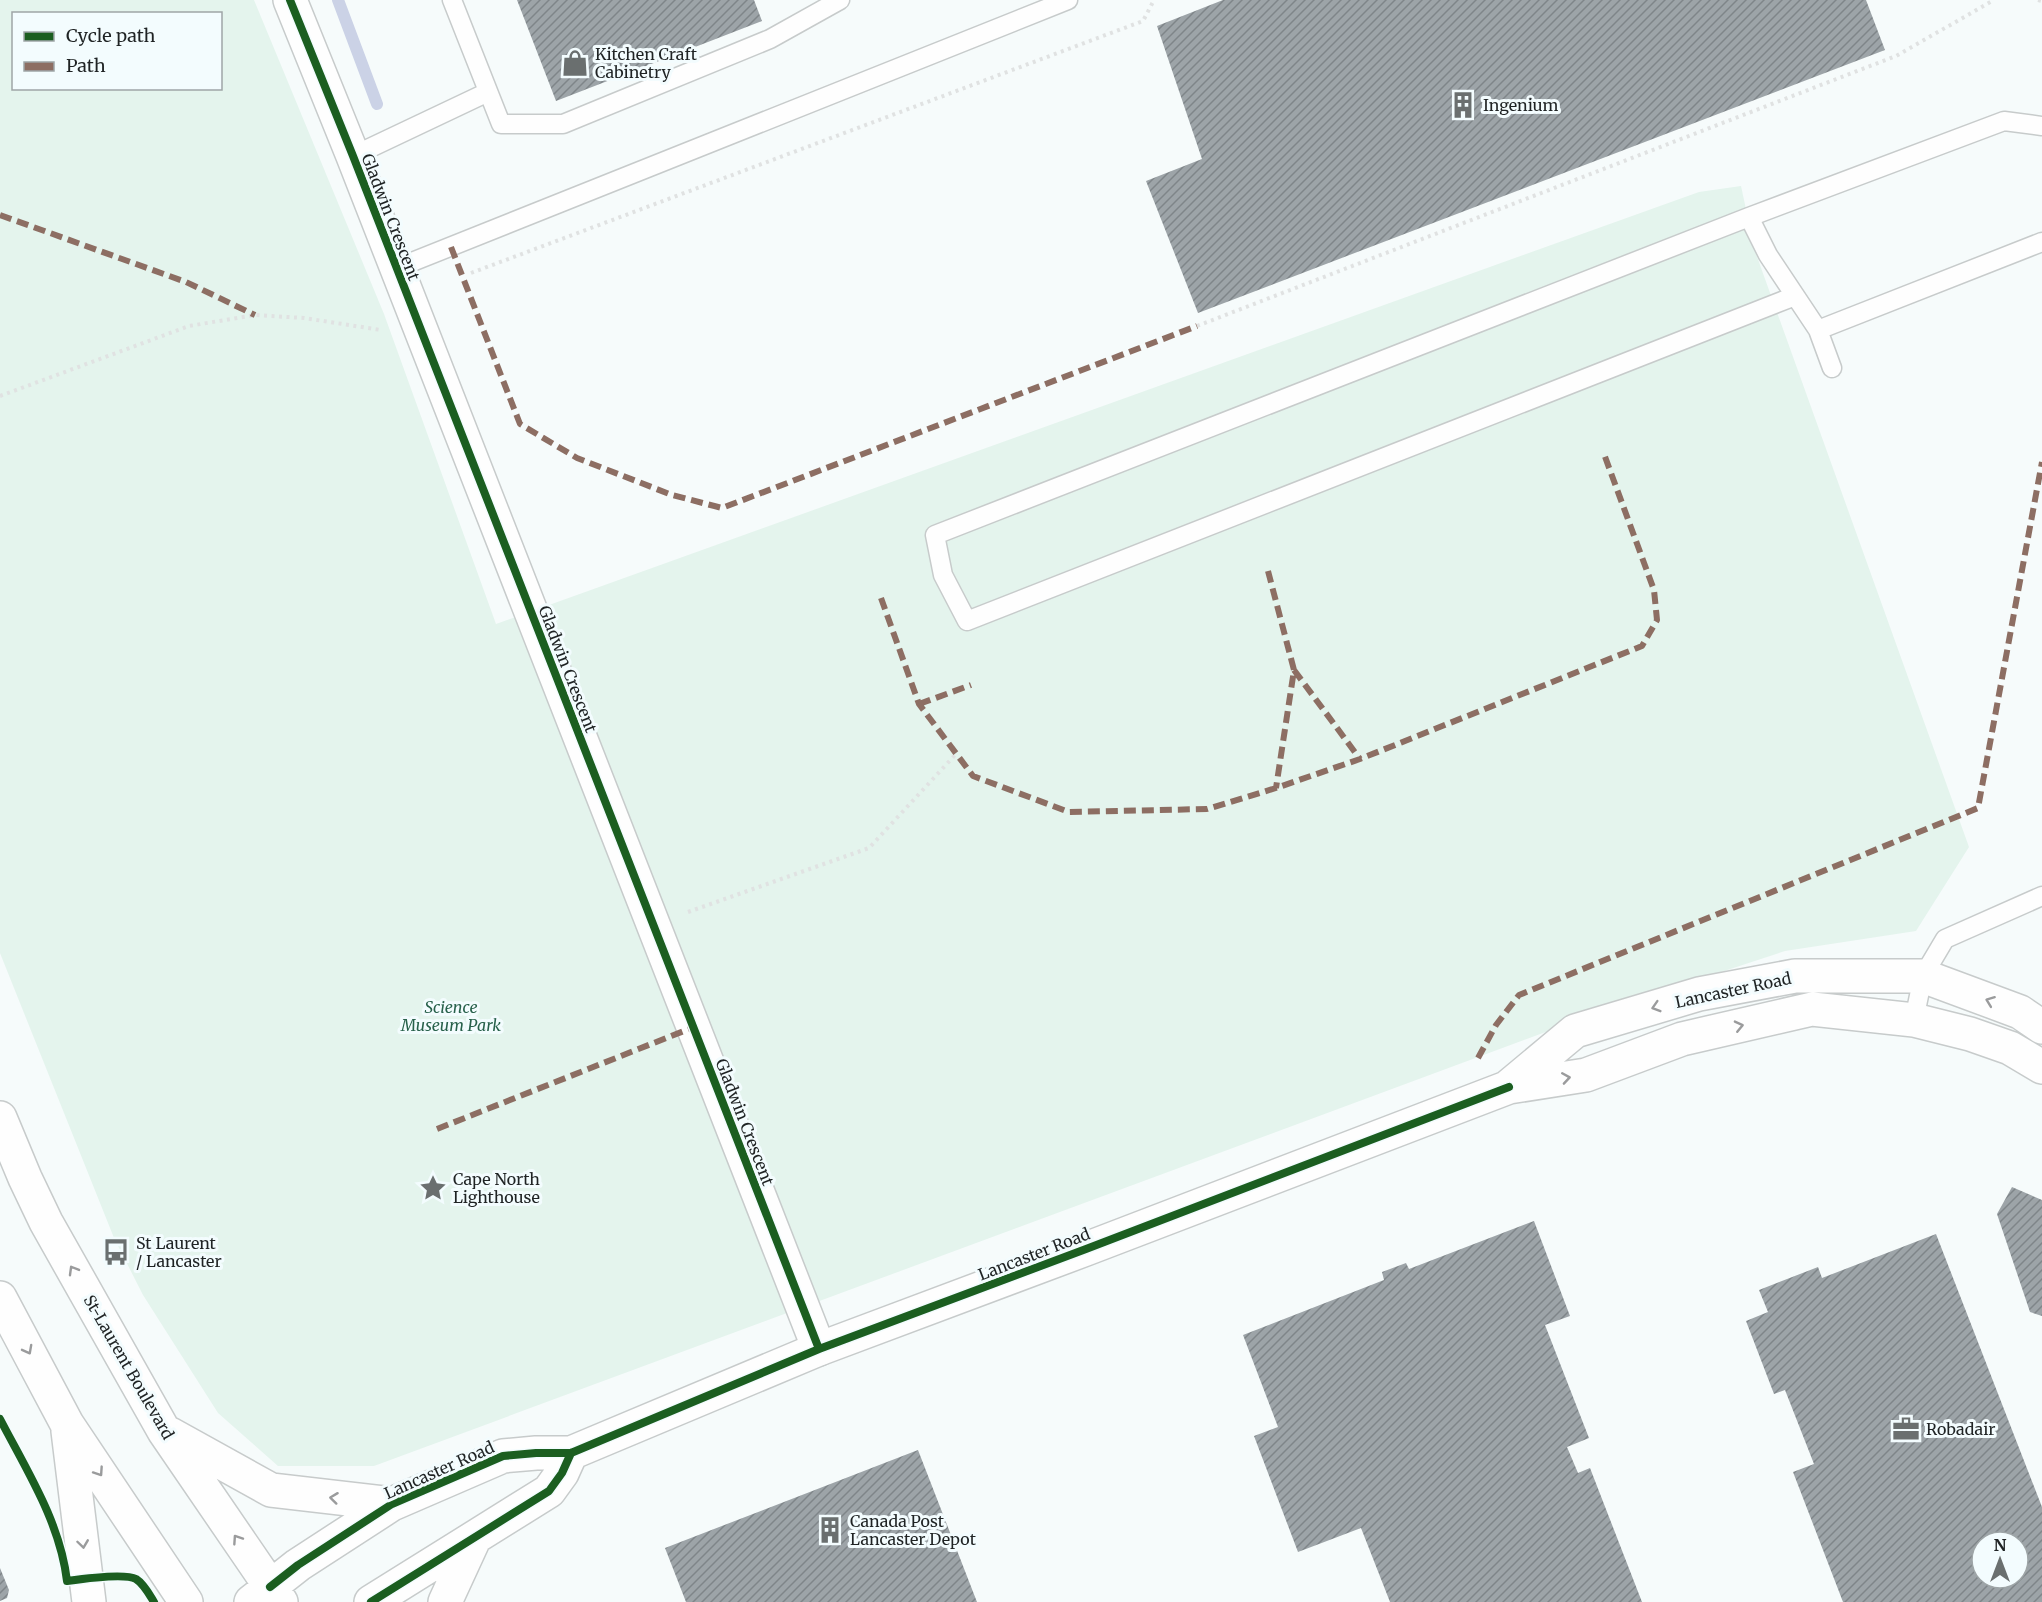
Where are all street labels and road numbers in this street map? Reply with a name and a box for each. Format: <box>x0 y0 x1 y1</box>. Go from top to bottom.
street label: Gladwin Crescent <box>358 151 425 284</box>
street label: Gladwin Crescent <box>535 603 602 736</box>
street label: Lancaster Road <box>1673 968 1793 1012</box>
street label: Gladwin Crescent <box>712 1056 779 1189</box>
street label: Lancaster Road <box>975 1223 1093 1285</box>
street label: St-Laurent Boulevard <box>79 1291 179 1443</box>
street label: Lancaster Road <box>381 1437 497 1503</box>

